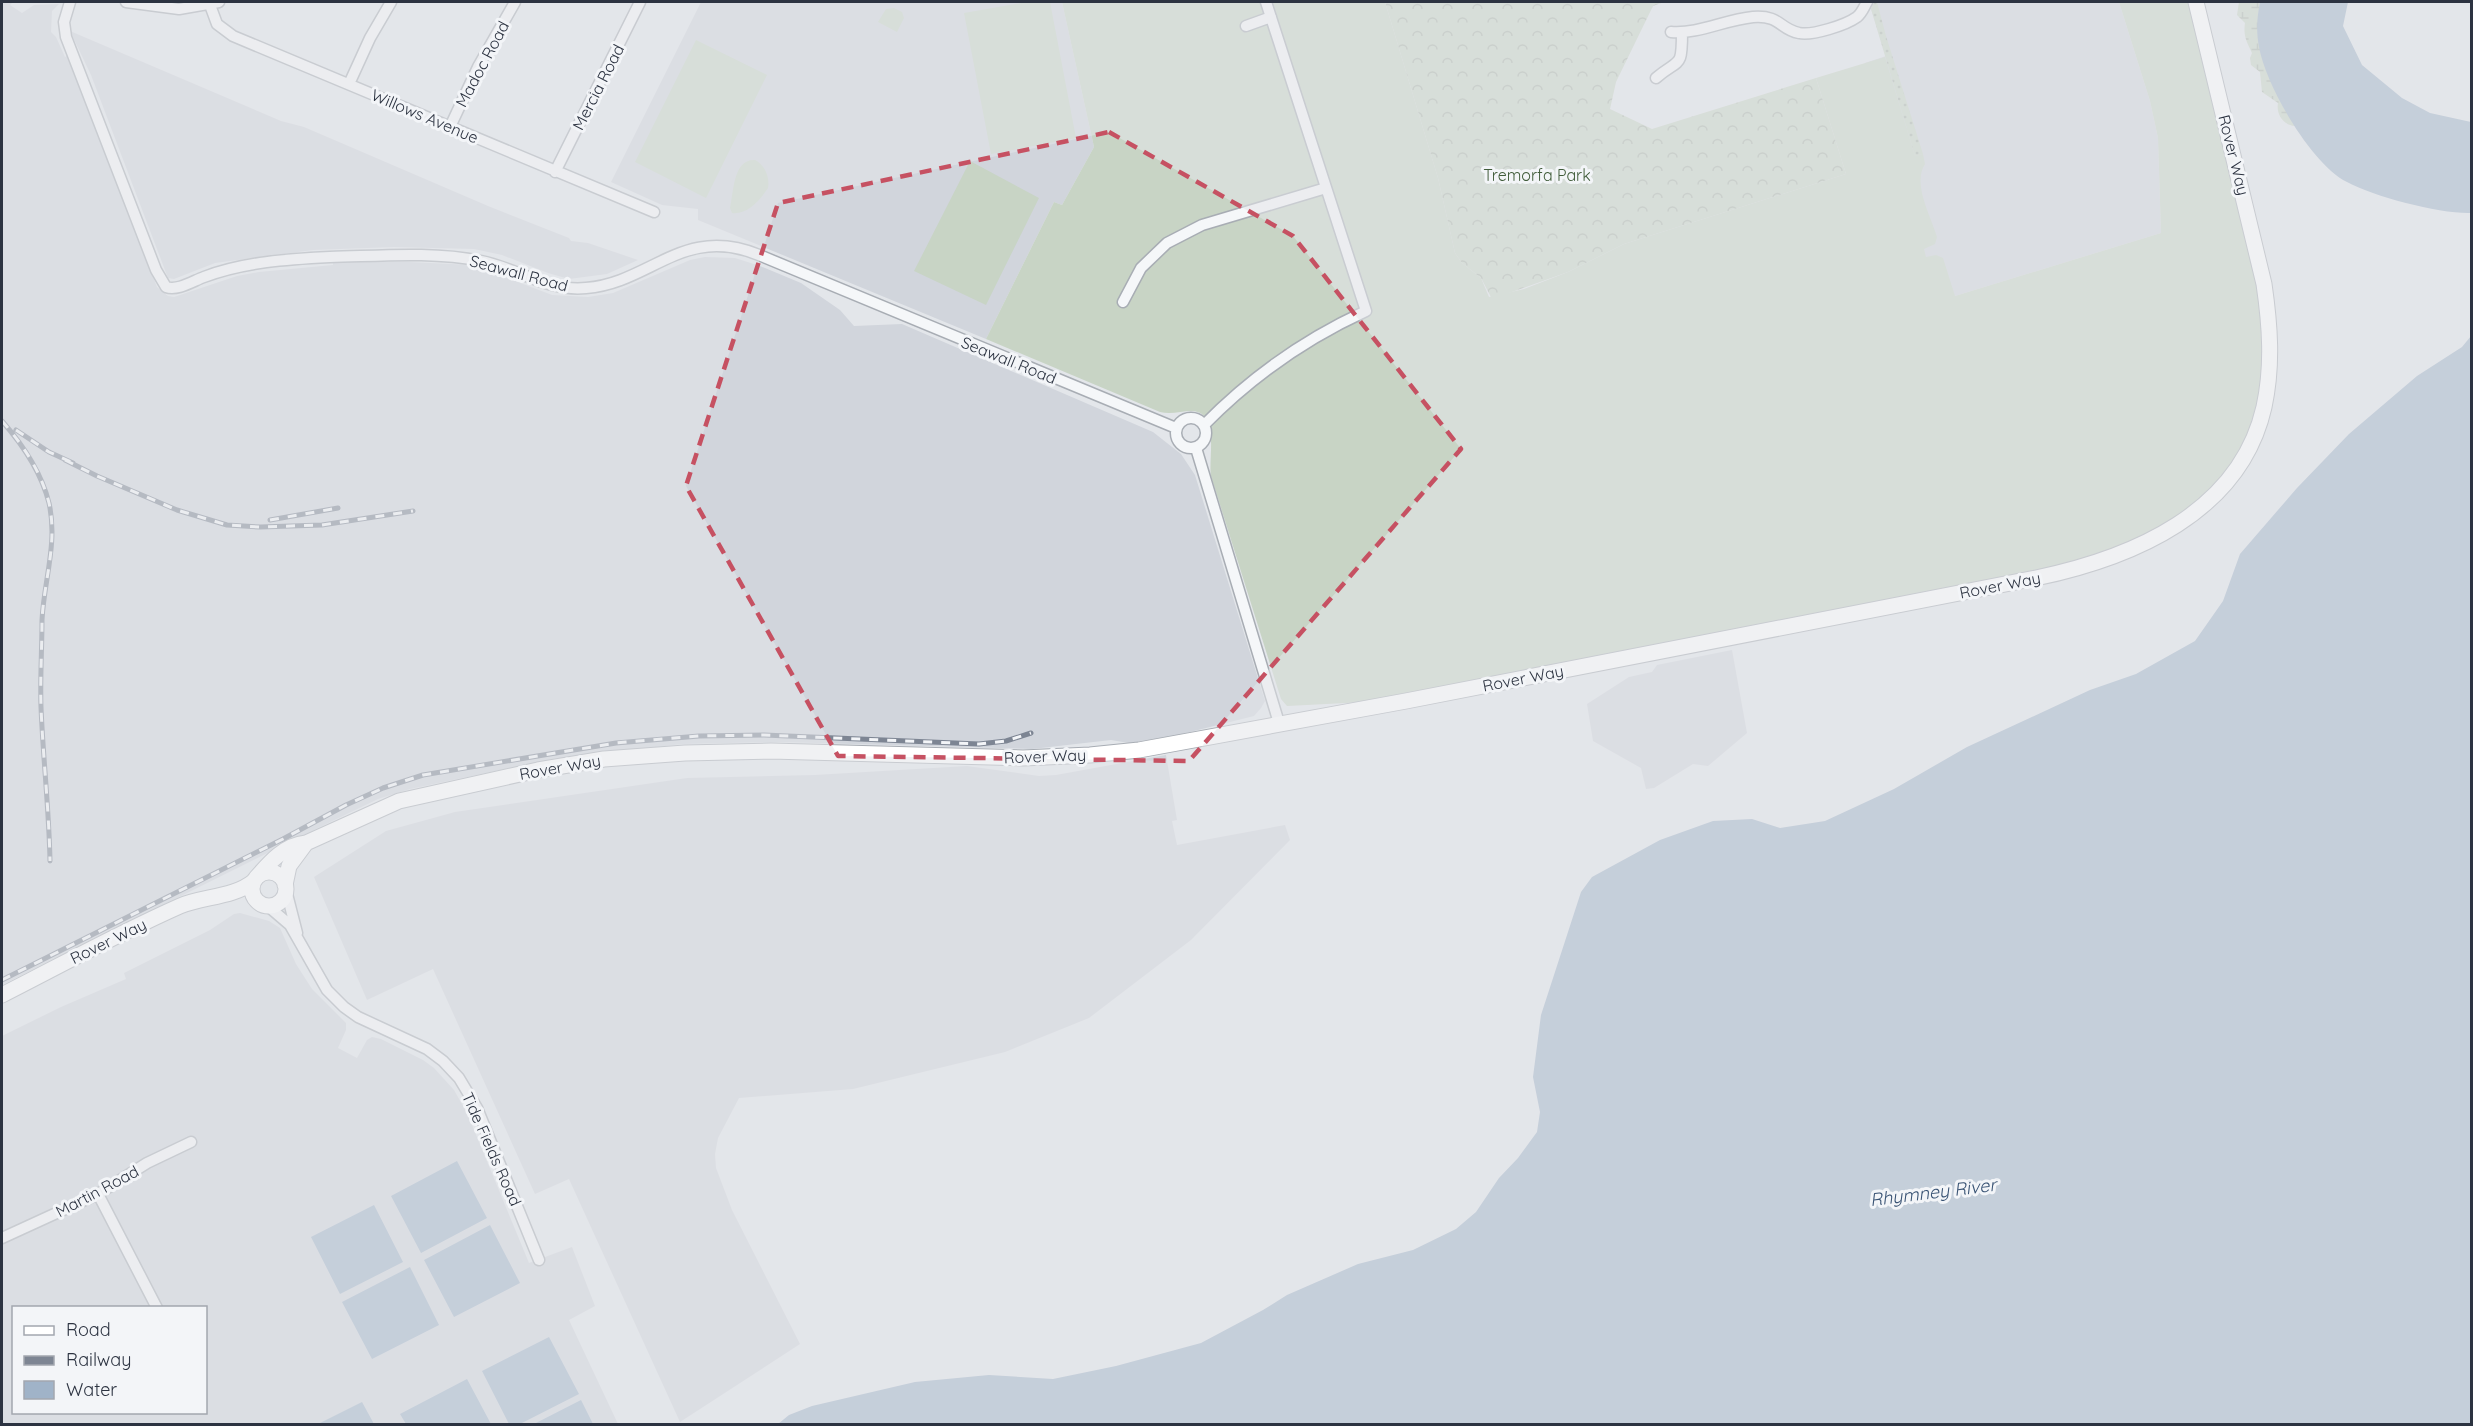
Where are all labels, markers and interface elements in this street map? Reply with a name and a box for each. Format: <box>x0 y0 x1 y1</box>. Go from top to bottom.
street label: Madoc Road <box>451 18 513 110</box>
street label: Mercia Road <box>568 41 628 133</box>
street label: Willows Avenue <box>368 84 482 148</box>
street label: Rover Way <box>2214 113 2254 197</box>
park label: Tremorfa Park <box>1483 165 1591 185</box>
street label: Seawall Road <box>468 250 570 296</box>
street label: Seawall Road <box>958 332 1060 388</box>
street label: Rover Way <box>1958 567 2042 603</box>
street label: Rover Way <box>1481 660 1565 696</box>
street label: Rover Way <box>1004 745 1086 767</box>
street label: Rover Way <box>518 750 602 784</box>
street label: Rover Way <box>67 914 149 968</box>
street label: Tide Fields Road <box>458 1089 526 1209</box>
street label: Martin Road <box>52 1161 142 1221</box>
water label: Rhymney River <box>1869 1173 1999 1211</box>
legend <box>12 1306 207 1414</box>
text: Road <box>66 1318 111 1341</box>
text: Railway <box>66 1348 132 1371</box>
text: Water <box>66 1378 117 1401</box>

